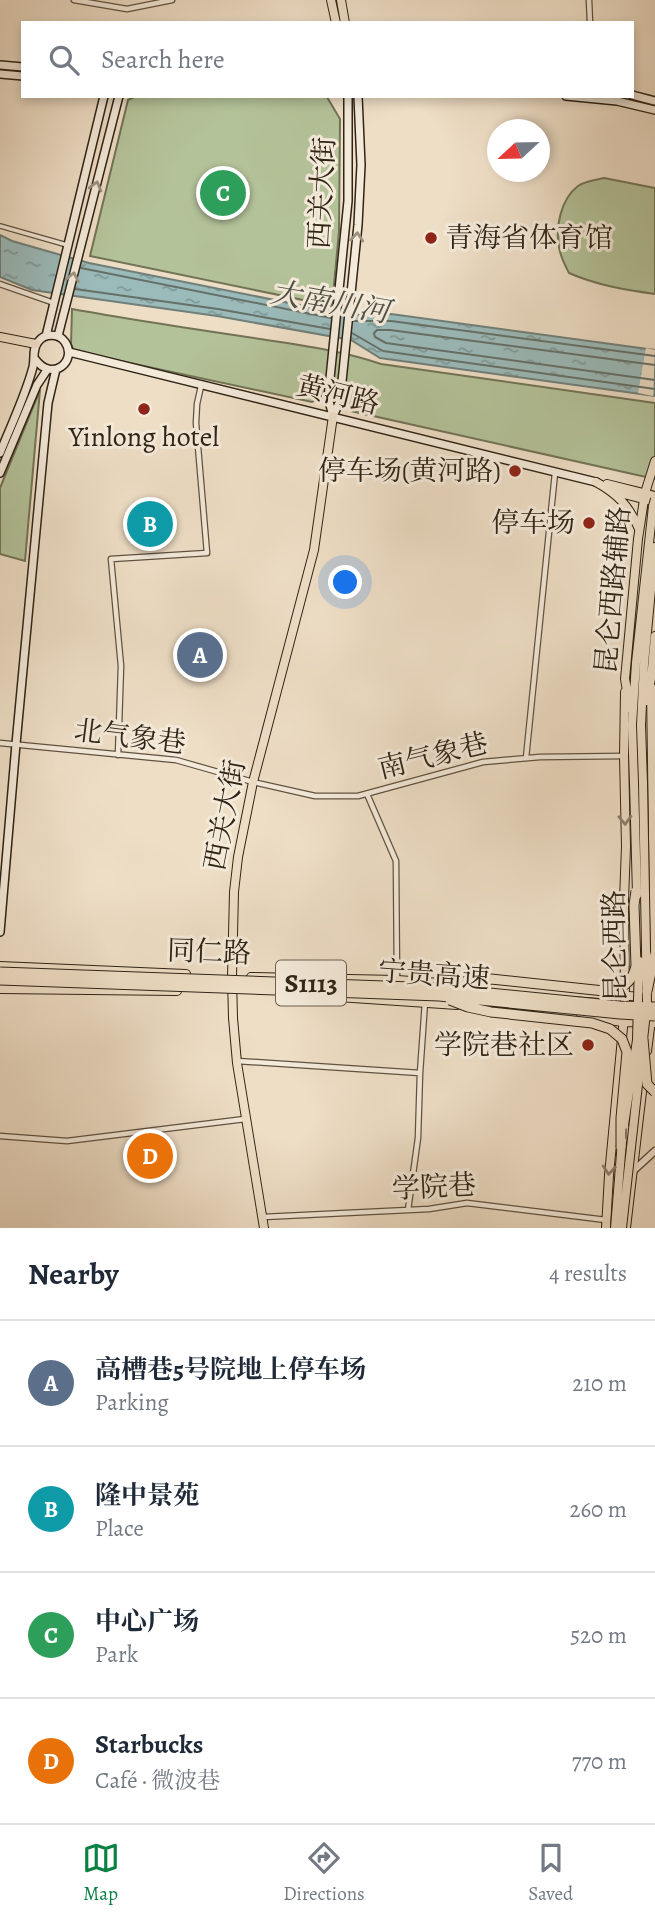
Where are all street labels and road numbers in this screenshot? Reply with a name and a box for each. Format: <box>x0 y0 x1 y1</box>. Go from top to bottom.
street label: 西关大街 <box>300 136 344 250</box>
street label: 黄河路 <box>293 366 383 424</box>
street label: 昆仑西路辅路 <box>587 505 639 675</box>
street label: 北气象巷 <box>72 711 188 763</box>
street label: 南气象巷 <box>374 724 492 788</box>
street label: 西关大街 <box>196 756 254 874</box>
street label: 昆仑西路 <box>595 890 635 1002</box>
street label: 同仁路 <box>166 932 252 972</box>
street label: 宁贵高速 <box>377 952 491 998</box>
road number: S1113 <box>276 960 346 1006</box>
street label: 学院巷 <box>391 1166 477 1208</box>

